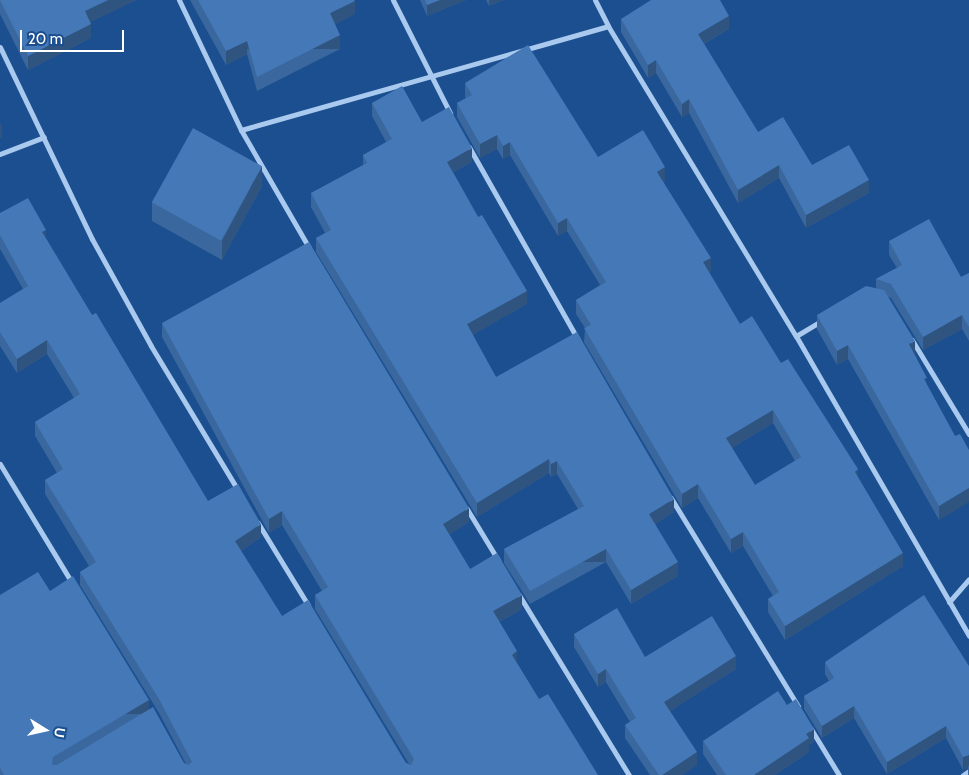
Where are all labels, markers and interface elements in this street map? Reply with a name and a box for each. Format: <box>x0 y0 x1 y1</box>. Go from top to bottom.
scale bar <box>22 20 126 52</box>
text: 20 m <box>28 30 63 48</box>
north arrow <box>20 705 70 755</box>
text: U <box>50 726 70 739</box>

